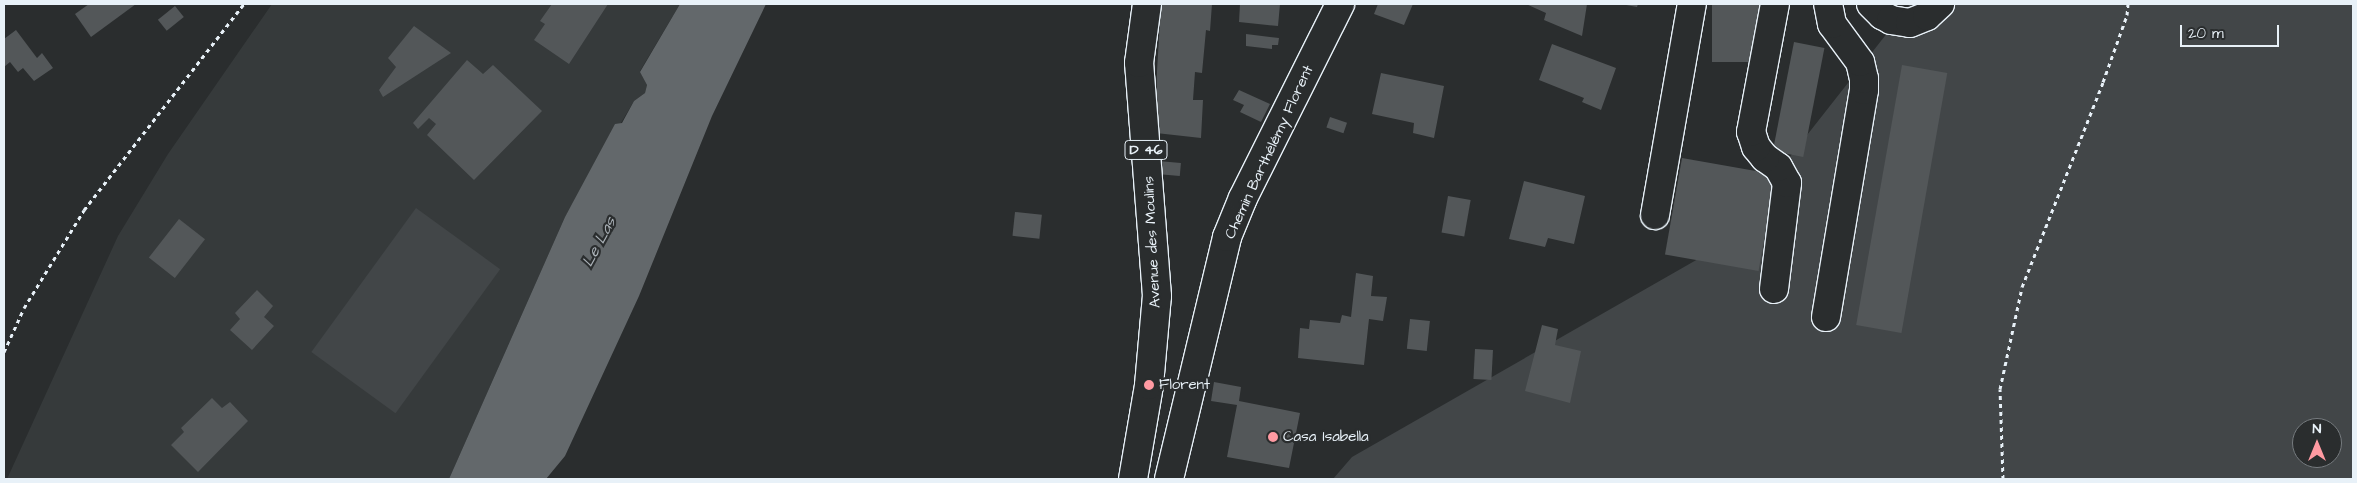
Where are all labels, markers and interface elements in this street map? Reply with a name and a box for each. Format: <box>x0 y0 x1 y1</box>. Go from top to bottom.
scale bar <box>2182 15 2281 47</box>
text: 20 m <box>2188 23 2224 44</box>
street label: Chemin Barthélémy Florent <box>1221 62 1317 242</box>
road number: D 46 <box>1124 138 1168 162</box>
street label: Avenue des Moulins <box>1140 176 1164 308</box>
water label: Le Las <box>578 214 620 270</box>
place label: Florent <box>1159 376 1210 394</box>
marker: Florent <box>1143 379 1155 391</box>
north arrow <box>2292 418 2342 468</box>
text: N <box>2313 419 2321 439</box>
place label: Casa Isabella <box>1283 428 1369 446</box>
marker: Casa Isabella <box>1267 431 1279 443</box>

